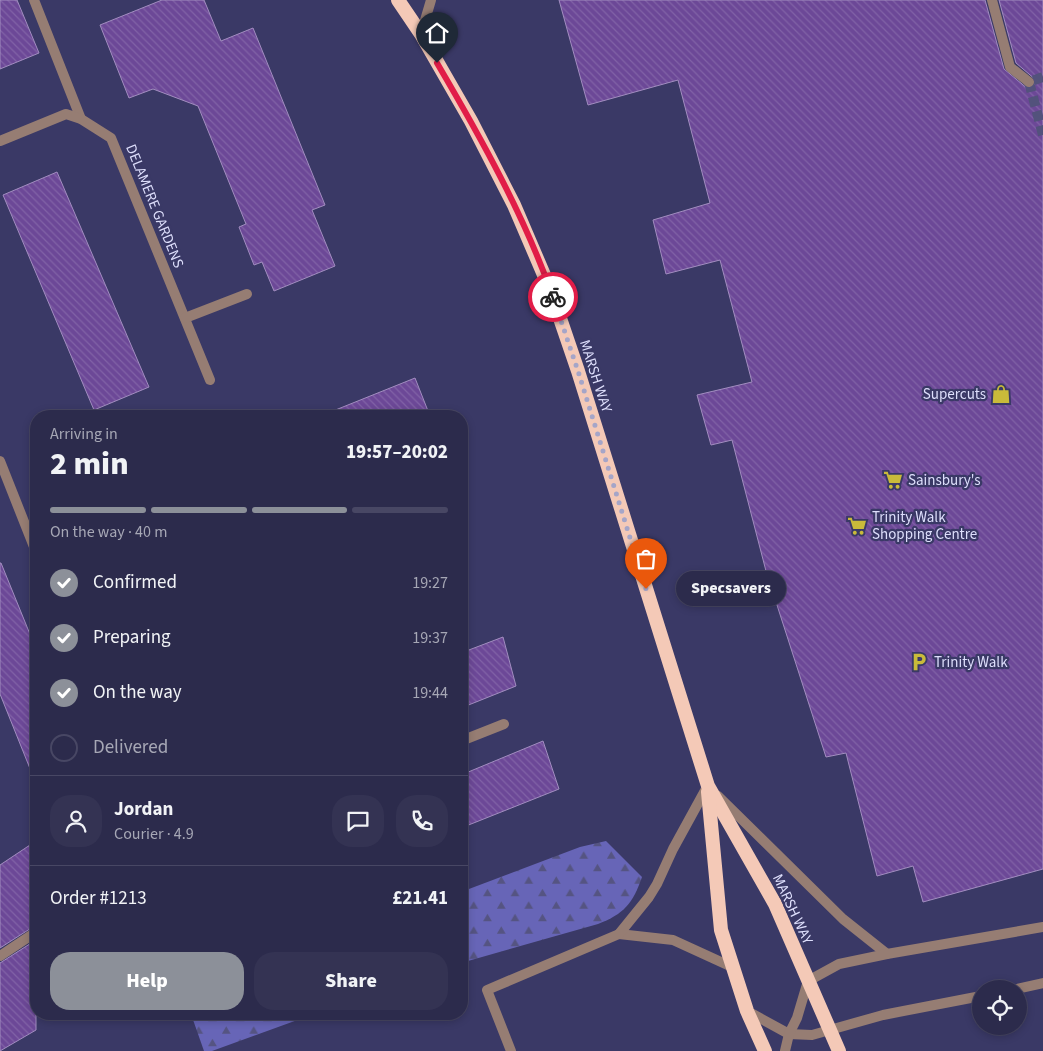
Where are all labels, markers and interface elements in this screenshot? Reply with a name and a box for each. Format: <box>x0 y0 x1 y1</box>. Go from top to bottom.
pin <box>416 12 458 63</box>
icon: home <box>423 19 451 47</box>
street label: DELAMERE GARDENS <box>120 141 189 271</box>
courier <box>528 272 578 322</box>
icon: bike <box>539 283 567 311</box>
street label: MARSH WAY <box>574 337 617 416</box>
shop icon: Supercuts <box>990 383 1012 405</box>
place label: Supercuts <box>923 384 986 405</box>
text: Arriving in <box>50 423 118 445</box>
text: 19:57–20:02 <box>346 439 448 466</box>
text: 2 min <box>50 441 129 487</box>
supermarket icon: Sainsbury's <box>882 469 904 491</box>
place label: Sainsbury's <box>908 470 981 491</box>
place label: Trinity Walk Shopping Centre <box>872 507 977 545</box>
supermarket icon: Trinity Walk Shopping Centre <box>846 515 868 537</box>
text: On the way · 40 m <box>50 521 167 543</box>
pin <box>625 538 667 589</box>
icon: bag <box>632 545 660 573</box>
icon: check <box>50 569 78 597</box>
text: Confirmed <box>93 569 177 596</box>
text: 19:27 <box>412 572 448 594</box>
callout: Specsavers <box>676 572 786 606</box>
text: Specsavers <box>691 577 771 599</box>
icon: check <box>50 624 78 652</box>
text: Preparing <box>93 624 171 651</box>
text: 19:37 <box>412 627 448 649</box>
parking icon: Trinity Walk <box>908 651 930 673</box>
place label: Trinity Walk <box>934 652 1008 673</box>
icon: check <box>50 679 78 707</box>
text: On the way <box>93 679 182 706</box>
text: 19:44 <box>412 682 448 704</box>
text: Delivered <box>93 734 168 761</box>
button: person <box>50 795 102 847</box>
button: chat <box>332 795 384 847</box>
button: phone <box>396 795 448 847</box>
text: Jordan <box>114 796 173 823</box>
text: Courier · 4.9 <box>114 823 194 845</box>
street label: MARSH WAY <box>767 871 818 948</box>
text: Order #1213 <box>50 885 147 912</box>
text: £21.41 <box>392 885 448 912</box>
button: Help <box>50 952 244 1010</box>
button: Share <box>254 952 448 1010</box>
map controls <box>972 980 1027 1035</box>
button: locate <box>972 980 1027 1035</box>

